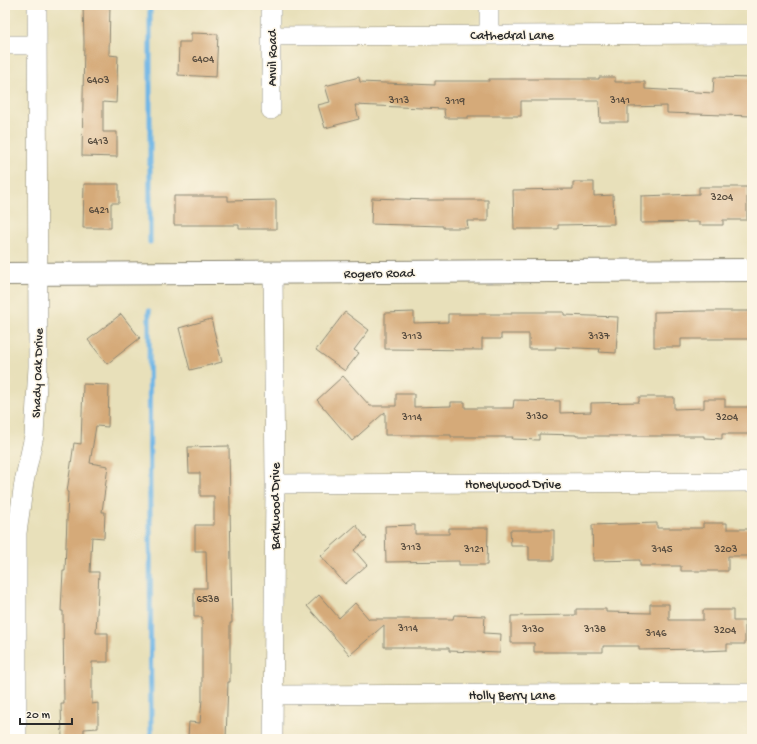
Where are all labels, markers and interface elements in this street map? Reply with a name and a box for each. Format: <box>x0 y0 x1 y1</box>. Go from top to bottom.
street label: Anvil Road <box>266 28 281 86</box>
street label: Cathedral Lane <box>470 29 554 44</box>
house number: 6404 <box>192 54 215 66</box>
house number: 6403 <box>87 75 110 87</box>
house number: 3113 <box>388 95 409 107</box>
house number: 3141 <box>609 95 630 107</box>
house number: 3119 <box>444 96 466 108</box>
house number: 6413 <box>88 136 109 148</box>
house number: 3204 <box>710 192 734 204</box>
house number: 6421 <box>89 205 109 217</box>
street label: Rogero Road <box>344 266 416 283</box>
street label: Shady Oak Drive <box>29 328 48 418</box>
house number: 3113 <box>401 331 422 343</box>
house number: 3137 <box>587 331 610 343</box>
house number: 3130 <box>525 411 548 423</box>
house number: 3114 <box>401 412 423 424</box>
house number: 3204 <box>715 412 739 424</box>
street label: Barkwood Drive <box>269 462 284 550</box>
street label: Honeywood Drive <box>465 478 561 493</box>
house number: 3113 <box>400 542 421 554</box>
house number: 3121 <box>463 544 484 556</box>
house number: 3145 <box>650 544 673 556</box>
house number: 3203 <box>713 544 738 556</box>
house number: 6538 <box>196 594 220 606</box>
house number: 3114 <box>397 623 419 635</box>
house number: 3130 <box>521 624 544 636</box>
house number: 3138 <box>583 624 606 636</box>
house number: 3204 <box>713 625 737 637</box>
house number: 3146 <box>645 628 667 640</box>
street label: Holly Berry Lane <box>469 689 555 704</box>
scale bar <box>20 700 72 726</box>
text: 20 m <box>26 709 51 723</box>

